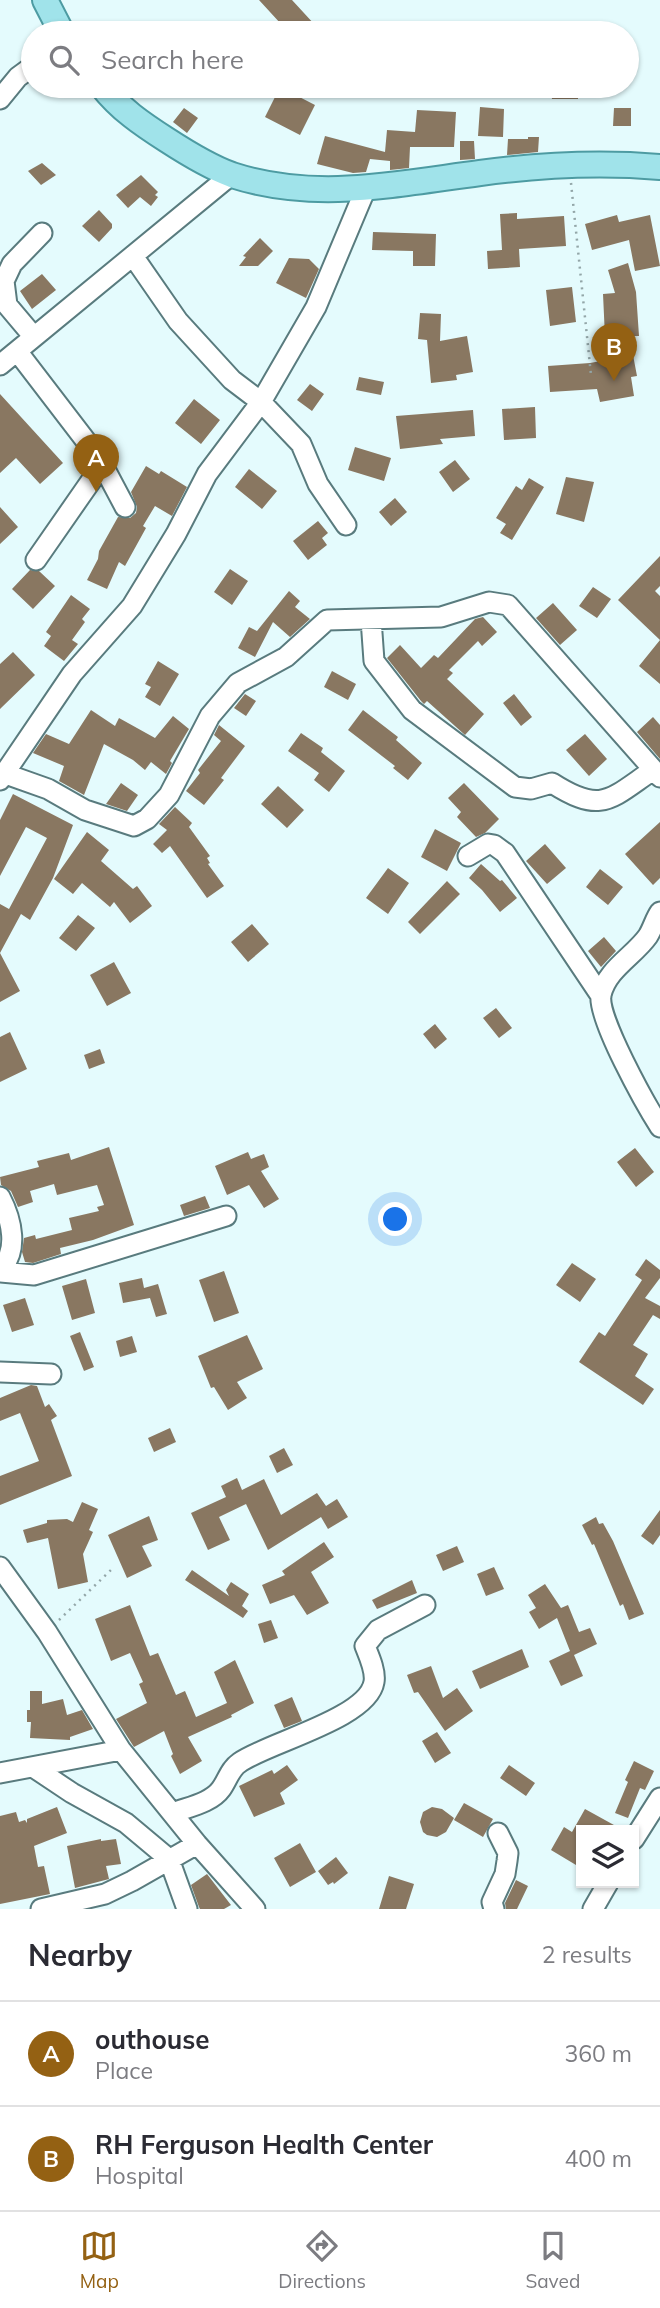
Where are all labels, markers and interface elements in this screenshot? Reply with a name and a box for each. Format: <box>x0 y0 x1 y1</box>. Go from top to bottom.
search box <box>21 21 639 98</box>
icon: search <box>45 41 83 79</box>
text: Search here <box>101 43 244 76</box>
pin: B <box>591 323 637 381</box>
pin: A <box>73 434 119 492</box>
your location <box>378 1202 412 1236</box>
map controls <box>576 1825 639 1888</box>
button: layers <box>576 1825 639 1888</box>
text: Nearby <box>28 1936 132 1974</box>
text: 2 results <box>542 1940 632 1969</box>
text: outhouse <box>95 2023 210 2056</box>
text: A <box>42 2039 60 2068</box>
text: 360 m <box>564 2039 632 2068</box>
text: Place <box>95 2056 153 2085</box>
text: RH Ferguson Health Center <box>95 2128 433 2161</box>
text: B <box>43 2144 59 2173</box>
text: 400 m <box>564 2144 632 2173</box>
text: Hospital <box>95 2161 184 2190</box>
tab: Map <box>80 2227 119 2293</box>
tab: Directions <box>278 2227 366 2293</box>
tab: Saved <box>525 2227 580 2293</box>

